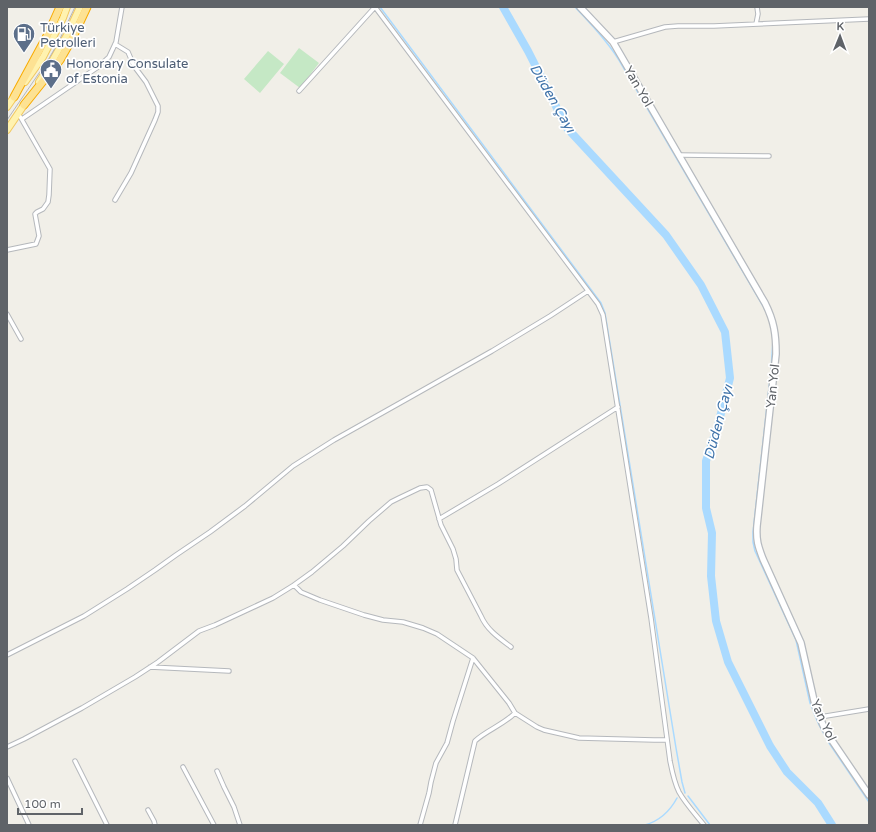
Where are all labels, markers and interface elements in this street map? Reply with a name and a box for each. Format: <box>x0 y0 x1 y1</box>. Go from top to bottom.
north arrow <box>820 16 860 56</box>
place label: Türkiye Petrolleri <box>40 20 96 51</box>
text: K <box>836 20 845 33</box>
fuel station icon: Türkiye Petrolleri <box>11 21 37 54</box>
place label: Honorary Consulate of Estonia <box>66 56 188 87</box>
public building icon: Honorary Consulate of Estonia <box>38 57 64 90</box>
water label: Düden Çayı <box>526 61 580 137</box>
street label: Yan Yol <box>620 63 656 110</box>
street label: Yan Yol <box>763 363 783 409</box>
water label: Düden Çayı <box>700 382 737 461</box>
street label: Yan Yol <box>807 697 839 744</box>
scale bar <box>18 790 82 816</box>
text: 100 m <box>24 797 61 811</box>

